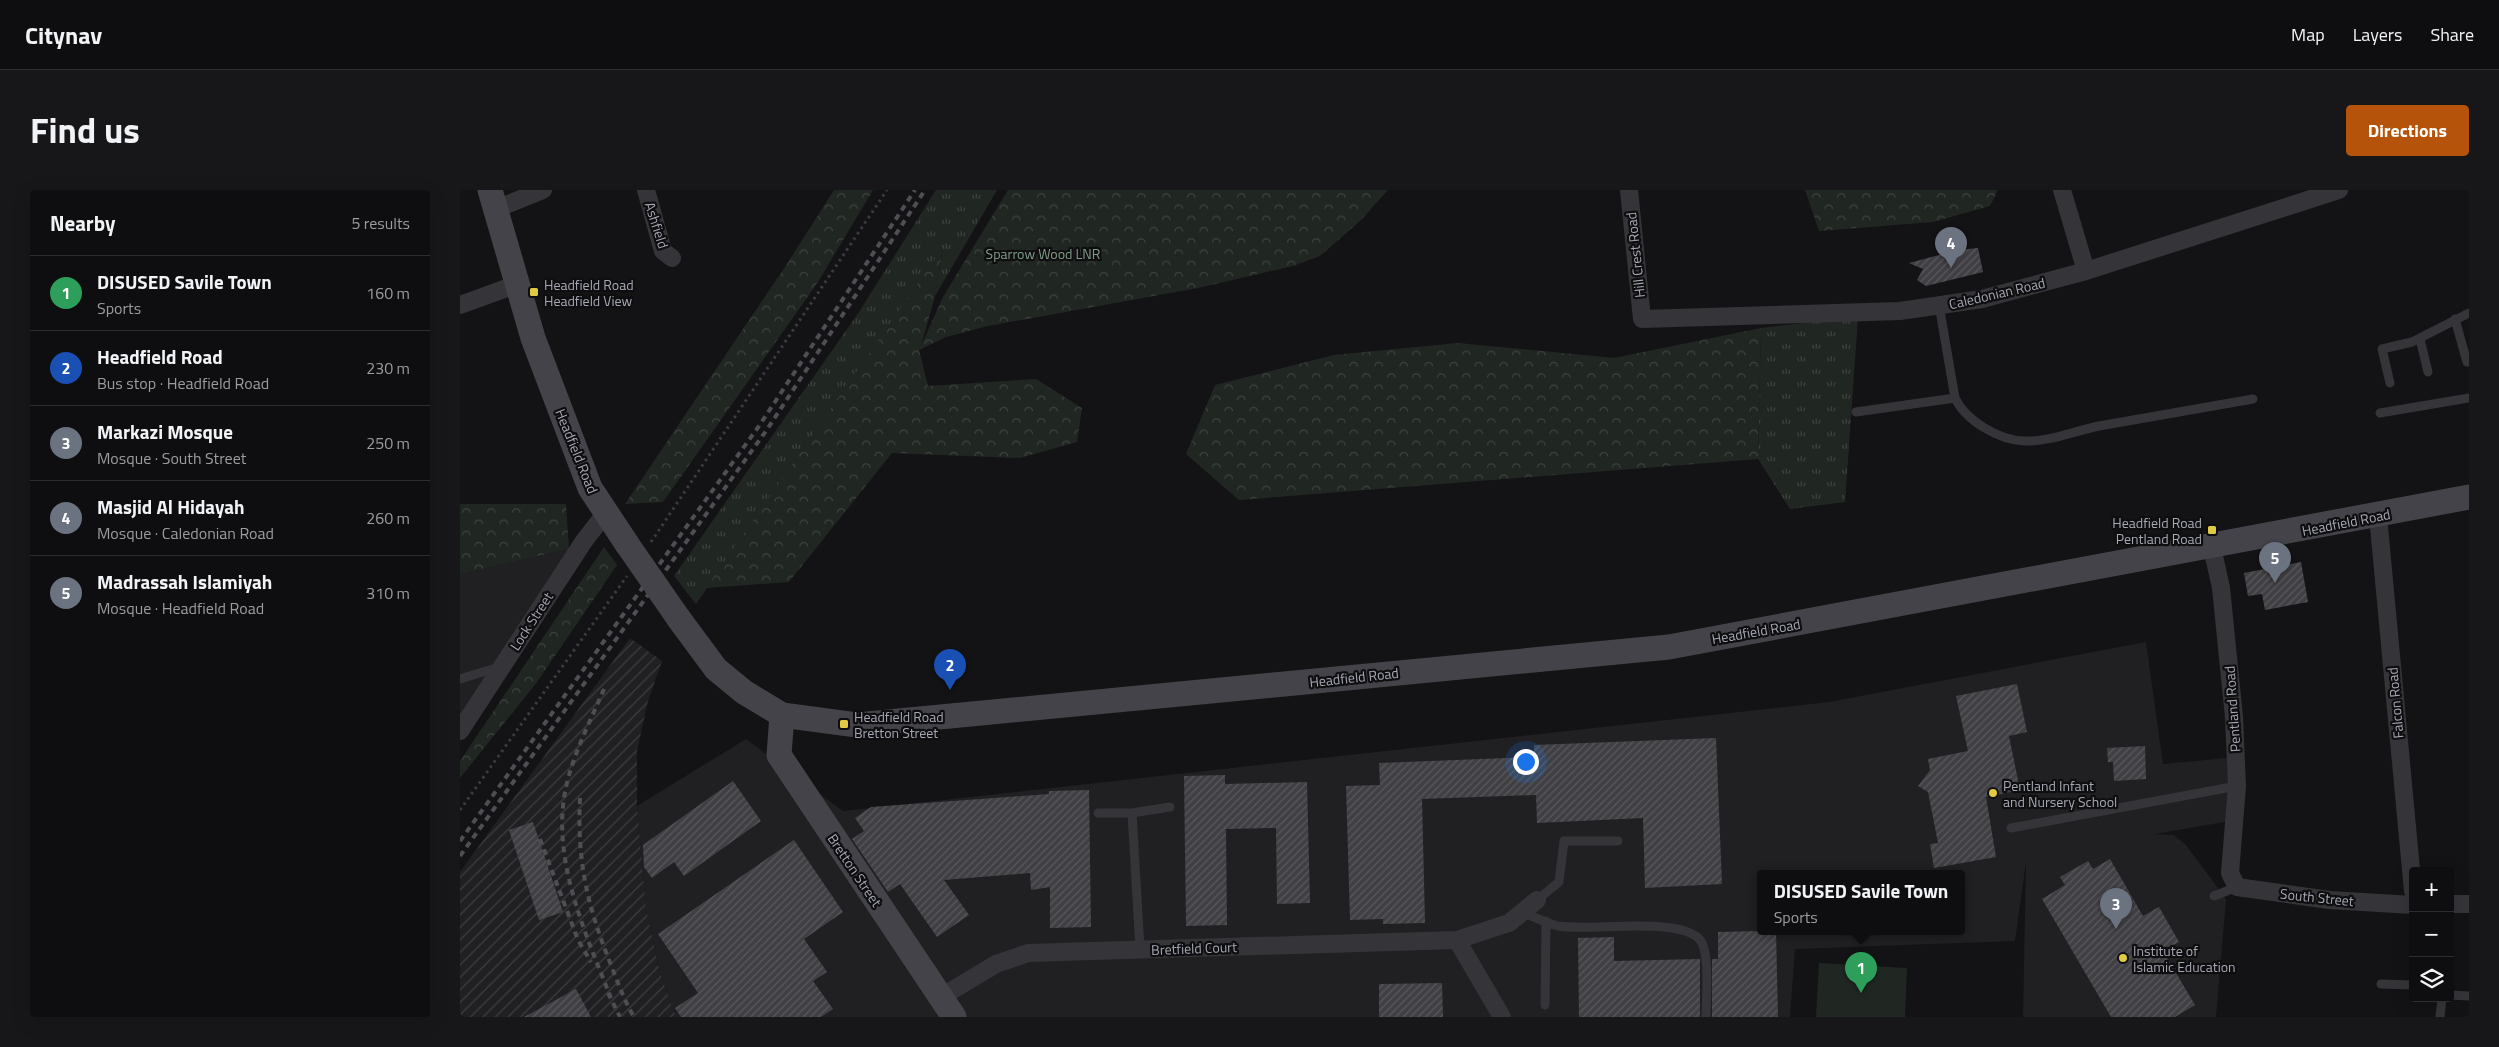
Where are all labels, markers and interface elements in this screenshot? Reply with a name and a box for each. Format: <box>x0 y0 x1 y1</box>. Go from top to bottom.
text: Citynav <box>25 17 102 53</box>
text: Map <box>2291 21 2325 48</box>
text: Layers <box>2353 21 2402 48</box>
text: Share <box>2430 21 2474 48</box>
text: Find us <box>30 103 140 157</box>
button: Directions <box>2346 105 2469 156</box>
street label: Ashfield <box>640 199 674 251</box>
text: Nearby <box>50 207 115 239</box>
text: 5 results <box>351 211 410 235</box>
street label: Hill Crest Road <box>1620 211 1650 299</box>
pin: 4 <box>1935 227 1967 268</box>
park label: Sparrow Wood LNR <box>986 243 1100 264</box>
text: DISUSED Savile Town <box>97 267 272 296</box>
street label: Caledonian Road <box>1947 272 2047 314</box>
place label: Headfield Road Headfield View <box>544 274 634 311</box>
text: 1 <box>62 281 70 305</box>
text: 160 m <box>366 281 410 305</box>
marker: Headfield Road Headfield View <box>528 286 540 298</box>
text: Sports <box>97 296 141 320</box>
text: Headfield Road <box>97 342 223 371</box>
text: 2 <box>62 356 70 380</box>
text: 230 m <box>366 356 410 380</box>
text: Bus stop · Headfield Road <box>97 371 269 395</box>
street label: Headfield Road <box>550 405 604 497</box>
text: Markazi Mosque <box>97 417 233 446</box>
text: 3 <box>62 431 70 455</box>
text: 250 m <box>366 431 410 455</box>
text: Mosque · South Street <box>97 446 246 470</box>
text: Masjid Al Hidayah <box>97 492 245 521</box>
street label: Headfield Road <box>2300 503 2392 541</box>
text: 4 <box>62 506 70 530</box>
text: 260 m <box>366 506 410 530</box>
place label: Headfield Road Pentland Road <box>2112 512 2202 549</box>
text: Mosque · Caledonian Road <box>97 521 274 545</box>
marker: Headfield Road Pentland Road <box>2206 524 2218 536</box>
pin: 5 <box>2259 542 2291 583</box>
text: Madrassah Islamiyah <box>97 567 272 596</box>
text: 5 <box>62 581 70 605</box>
text: 310 m <box>366 581 410 605</box>
street label: Lock Street <box>504 588 558 654</box>
text: Mosque · Headfield Road <box>97 596 264 620</box>
street label: Headfield Road <box>1710 613 1802 649</box>
pin: 2 <box>934 649 966 690</box>
street label: Headfield Road <box>1308 662 1400 692</box>
street label: Pentland Road <box>2219 665 2245 753</box>
street label: Falcon Road <box>2381 666 2409 740</box>
place label: Headfield Road Bretton Street <box>854 706 944 743</box>
marker: Headfield Road Bretton Street <box>838 718 850 730</box>
your location <box>1513 749 1539 775</box>
place label: Pentland Infant and Nursery School <box>2003 775 2117 812</box>
marker: Pentland Infant and Nursery School <box>1987 787 1999 799</box>
street label: Bretton Street <box>823 829 887 911</box>
map controls <box>2409 867 2454 1002</box>
button: + <box>2409 867 2454 912</box>
popup <box>1757 870 1965 935</box>
text: DISUSED Savile Town <box>1774 876 1948 905</box>
street label: South Street <box>2279 883 2355 911</box>
pin: 3 <box>2100 888 2132 929</box>
text: Sports <box>1774 905 1818 929</box>
button: − <box>2409 912 2454 957</box>
street label: Bretfield Court <box>1151 936 1237 960</box>
place label: Institute of Islamic Education <box>2133 940 2236 977</box>
pin: 1 <box>1845 952 1877 993</box>
marker: Institute of Islamic Education <box>2117 952 2129 964</box>
button: layers <box>2409 957 2454 1002</box>

